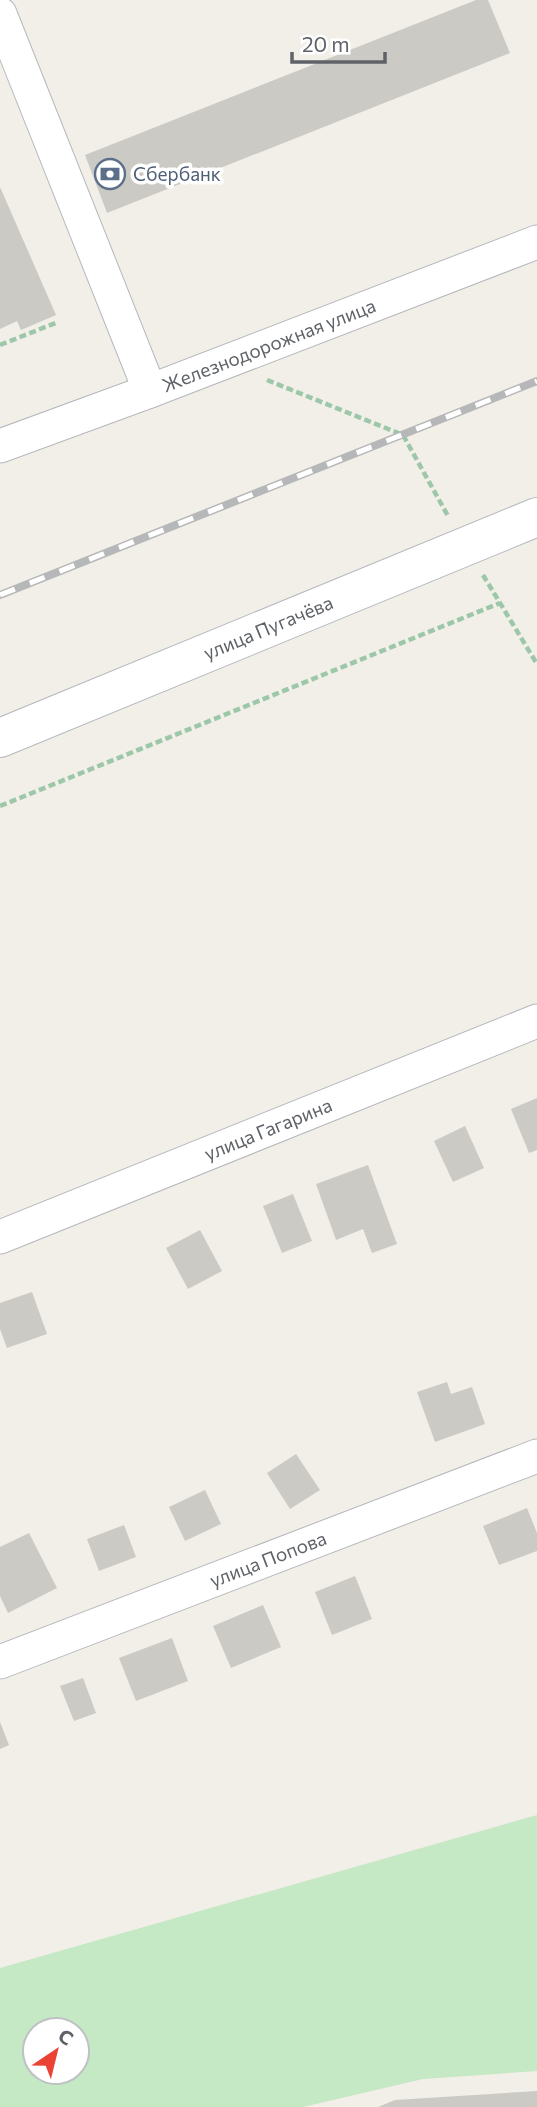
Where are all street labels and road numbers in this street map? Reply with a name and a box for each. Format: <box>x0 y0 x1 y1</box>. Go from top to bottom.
street label: Железнодорожная улица <box>158 293 379 396</box>
street label: улица Пугачёва <box>200 590 336 664</box>
street label: улица Гагарина <box>201 1093 335 1165</box>
street label: улица Попова <box>206 1526 329 1592</box>

